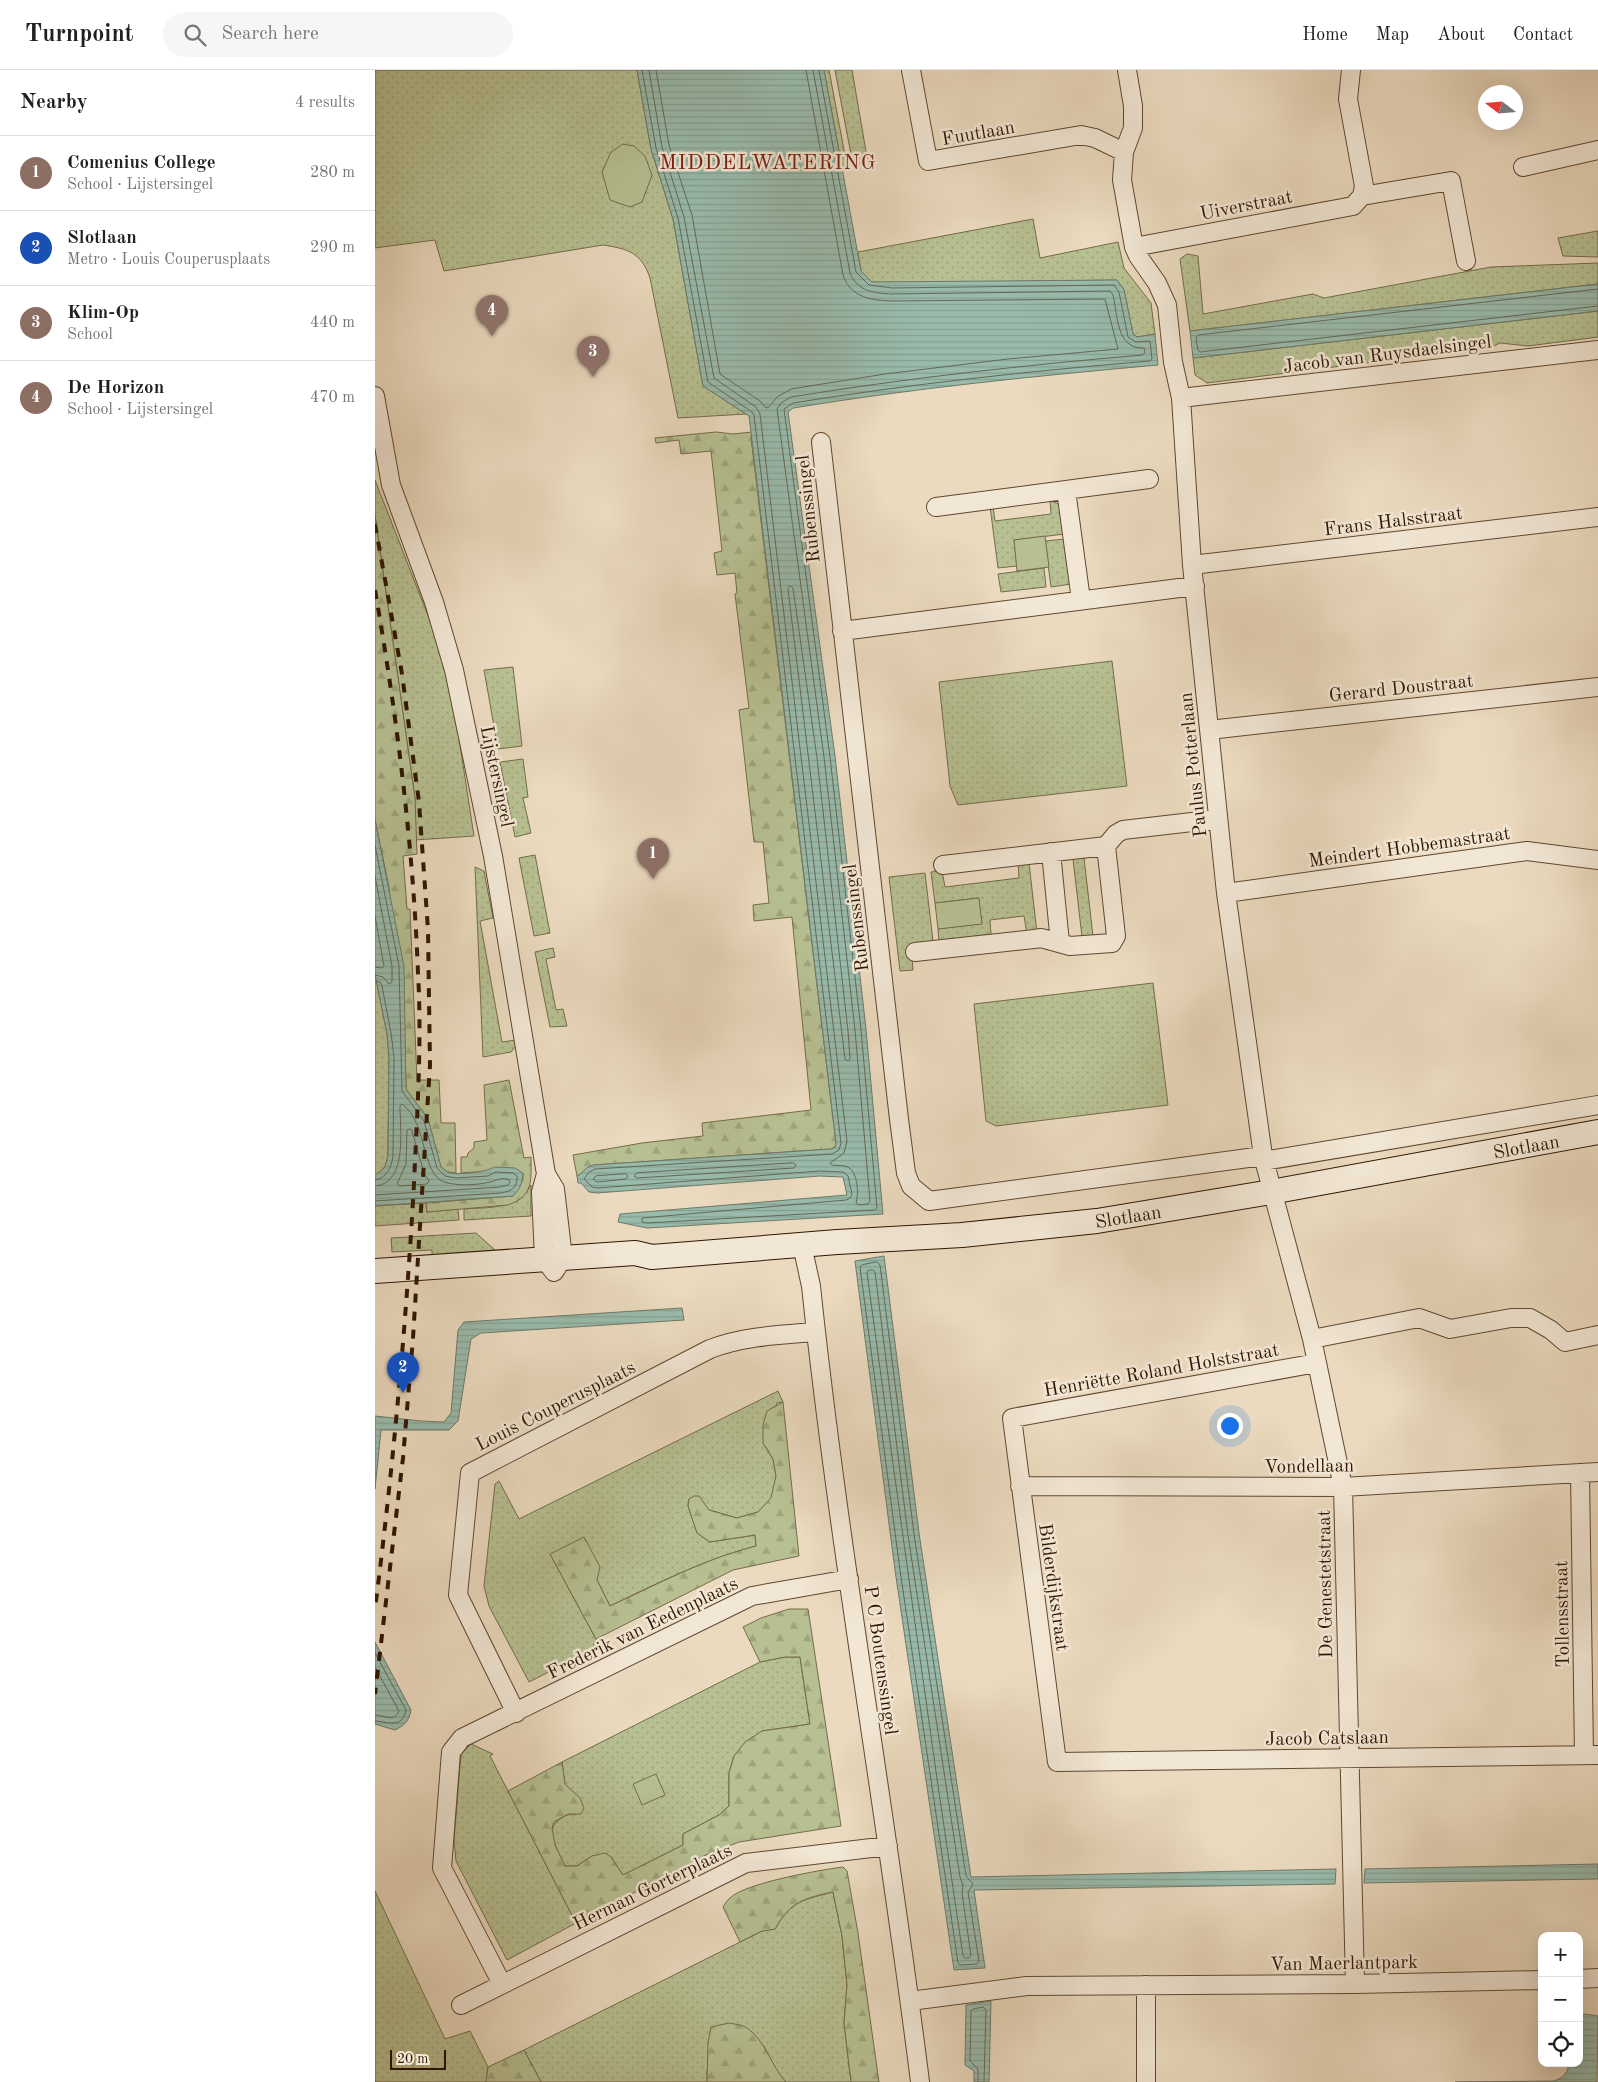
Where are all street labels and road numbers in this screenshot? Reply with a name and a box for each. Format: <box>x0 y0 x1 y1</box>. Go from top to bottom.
street label: Fuutlaan <box>940 119 1016 150</box>
street label: Uiverstraat <box>1199 188 1294 225</box>
street label: Jacob van Ruysdaelsingel <box>1282 333 1493 378</box>
street label: Rubenssingel <box>794 454 825 564</box>
street label: Frans Halsstraat <box>1323 505 1464 540</box>
street label: Gerard Doustraat <box>1328 672 1474 707</box>
street label: Paulus Potterlaan <box>1177 691 1212 838</box>
street label: Lijstersingel <box>476 724 516 829</box>
street label: Meindert Hobbemastraat <box>1307 825 1512 872</box>
street label: Rubenssingel <box>841 863 874 973</box>
street label: Slotlaan <box>1492 1133 1561 1164</box>
street label: Slotlaan <box>1094 1204 1163 1233</box>
street label: Henriëtte Roland Holststraat <box>1042 1341 1281 1402</box>
street label: Louis Couperusplaats <box>473 1359 639 1456</box>
street label: Vondellaan <box>1264 1457 1354 1478</box>
street label: De Genestetstraat <box>1316 1509 1337 1658</box>
street label: Bilderdijkstraat <box>1034 1522 1071 1653</box>
street label: Tollensstraat <box>1553 1560 1574 1668</box>
street label: Frederik van Eedenplaats <box>545 1575 742 1684</box>
street label: P C Boutenssingel <box>860 1584 899 1736</box>
street label: Jacob Catslaan <box>1265 1729 1389 1750</box>
street label: Herman Gorterplaats <box>571 1842 736 1935</box>
street label: Van Maerlantpark <box>1270 1954 1418 1975</box>

